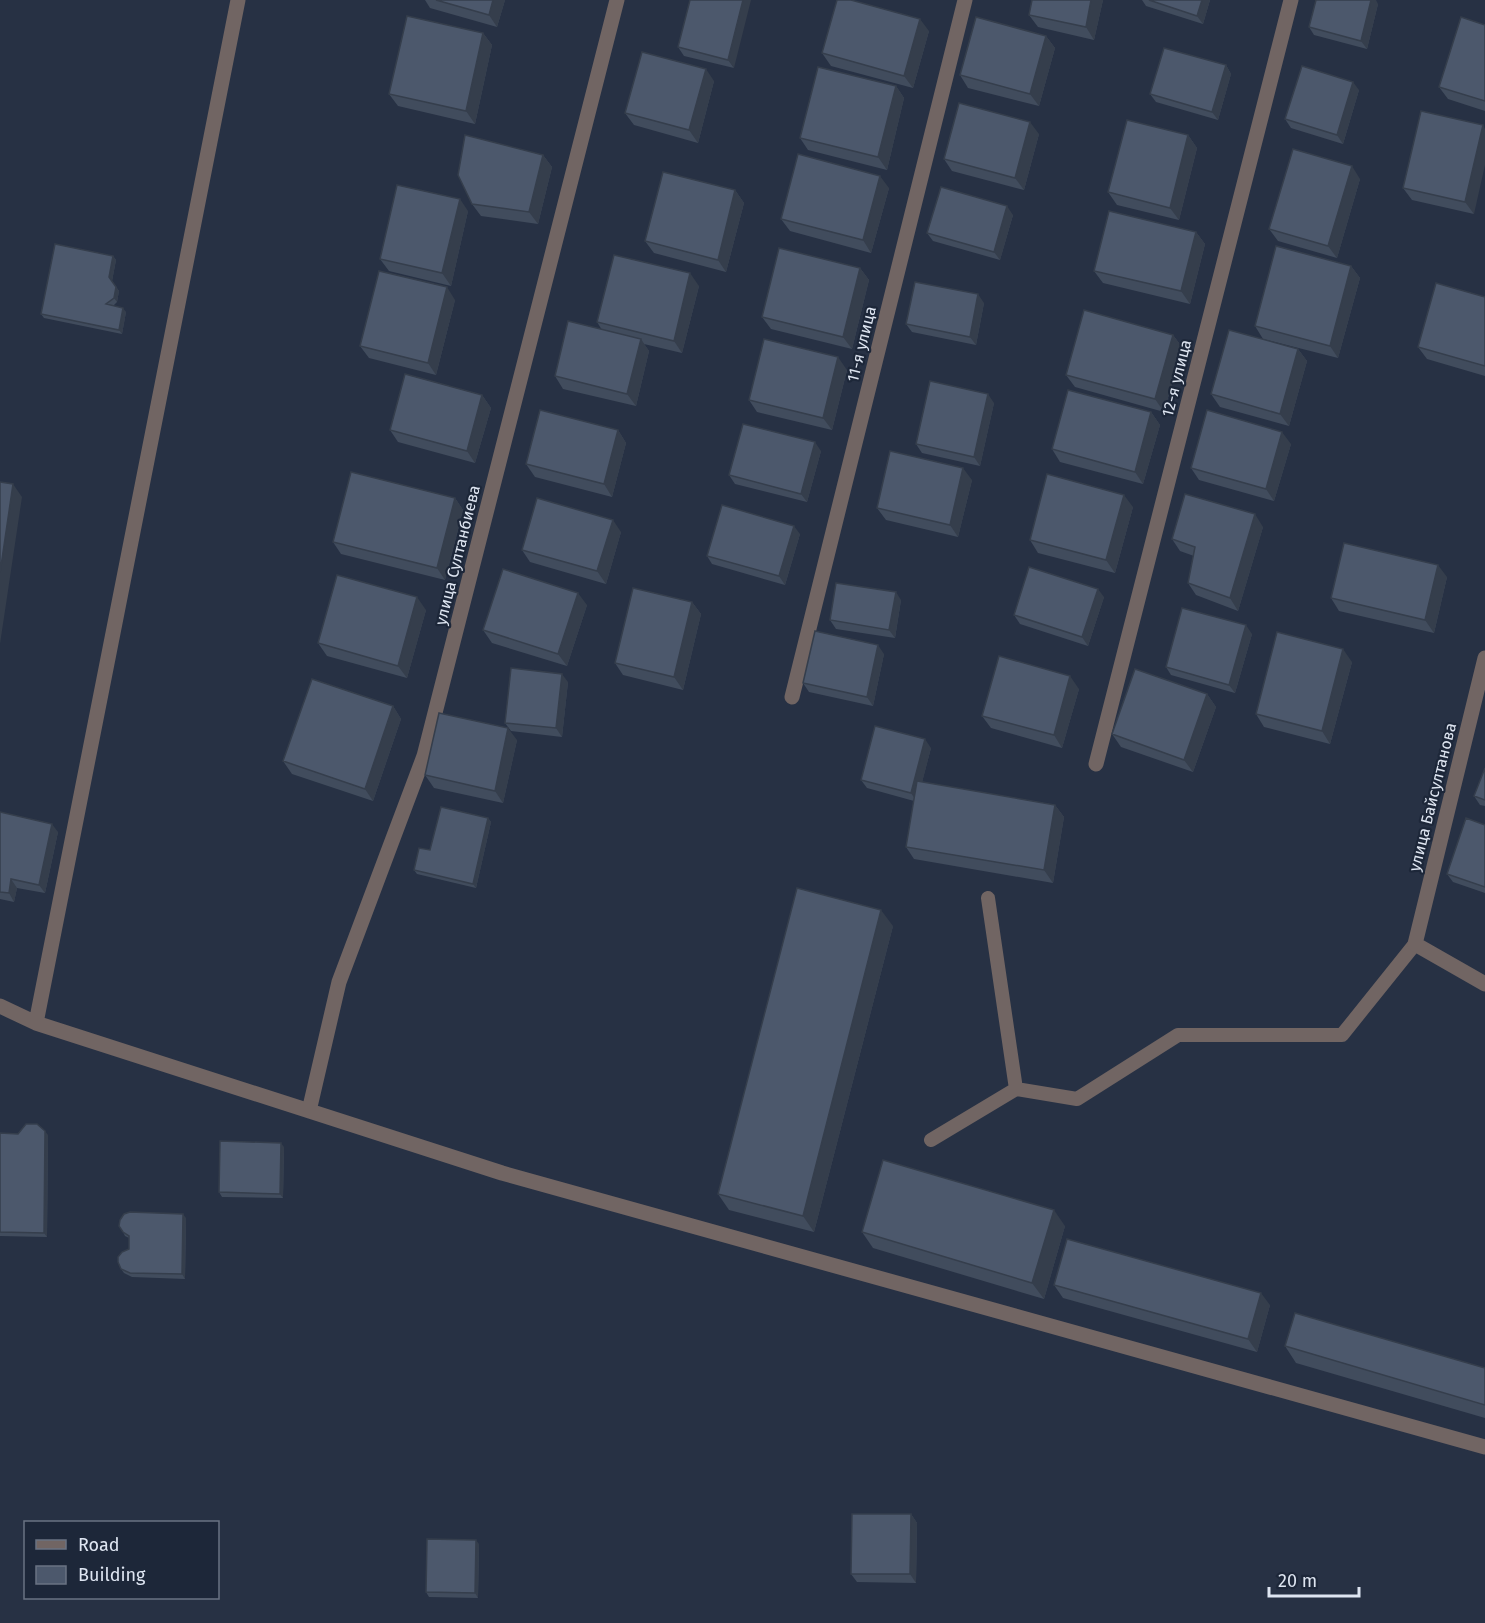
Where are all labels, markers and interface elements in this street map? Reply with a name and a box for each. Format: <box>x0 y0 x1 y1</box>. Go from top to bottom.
street label: 11-я улица <box>843 304 880 384</box>
street label: 12-я улица <box>1158 338 1195 419</box>
street label: улица Султанбиева <box>431 483 484 627</box>
street label: улица Байсултанова <box>1405 721 1460 873</box>
legend <box>24 1521 219 1599</box>
text: Road <box>78 1534 120 1556</box>
scale bar <box>1269 1560 1359 1598</box>
text: Building <box>78 1564 146 1586</box>
text: 20 m <box>1278 1570 1317 1592</box>

